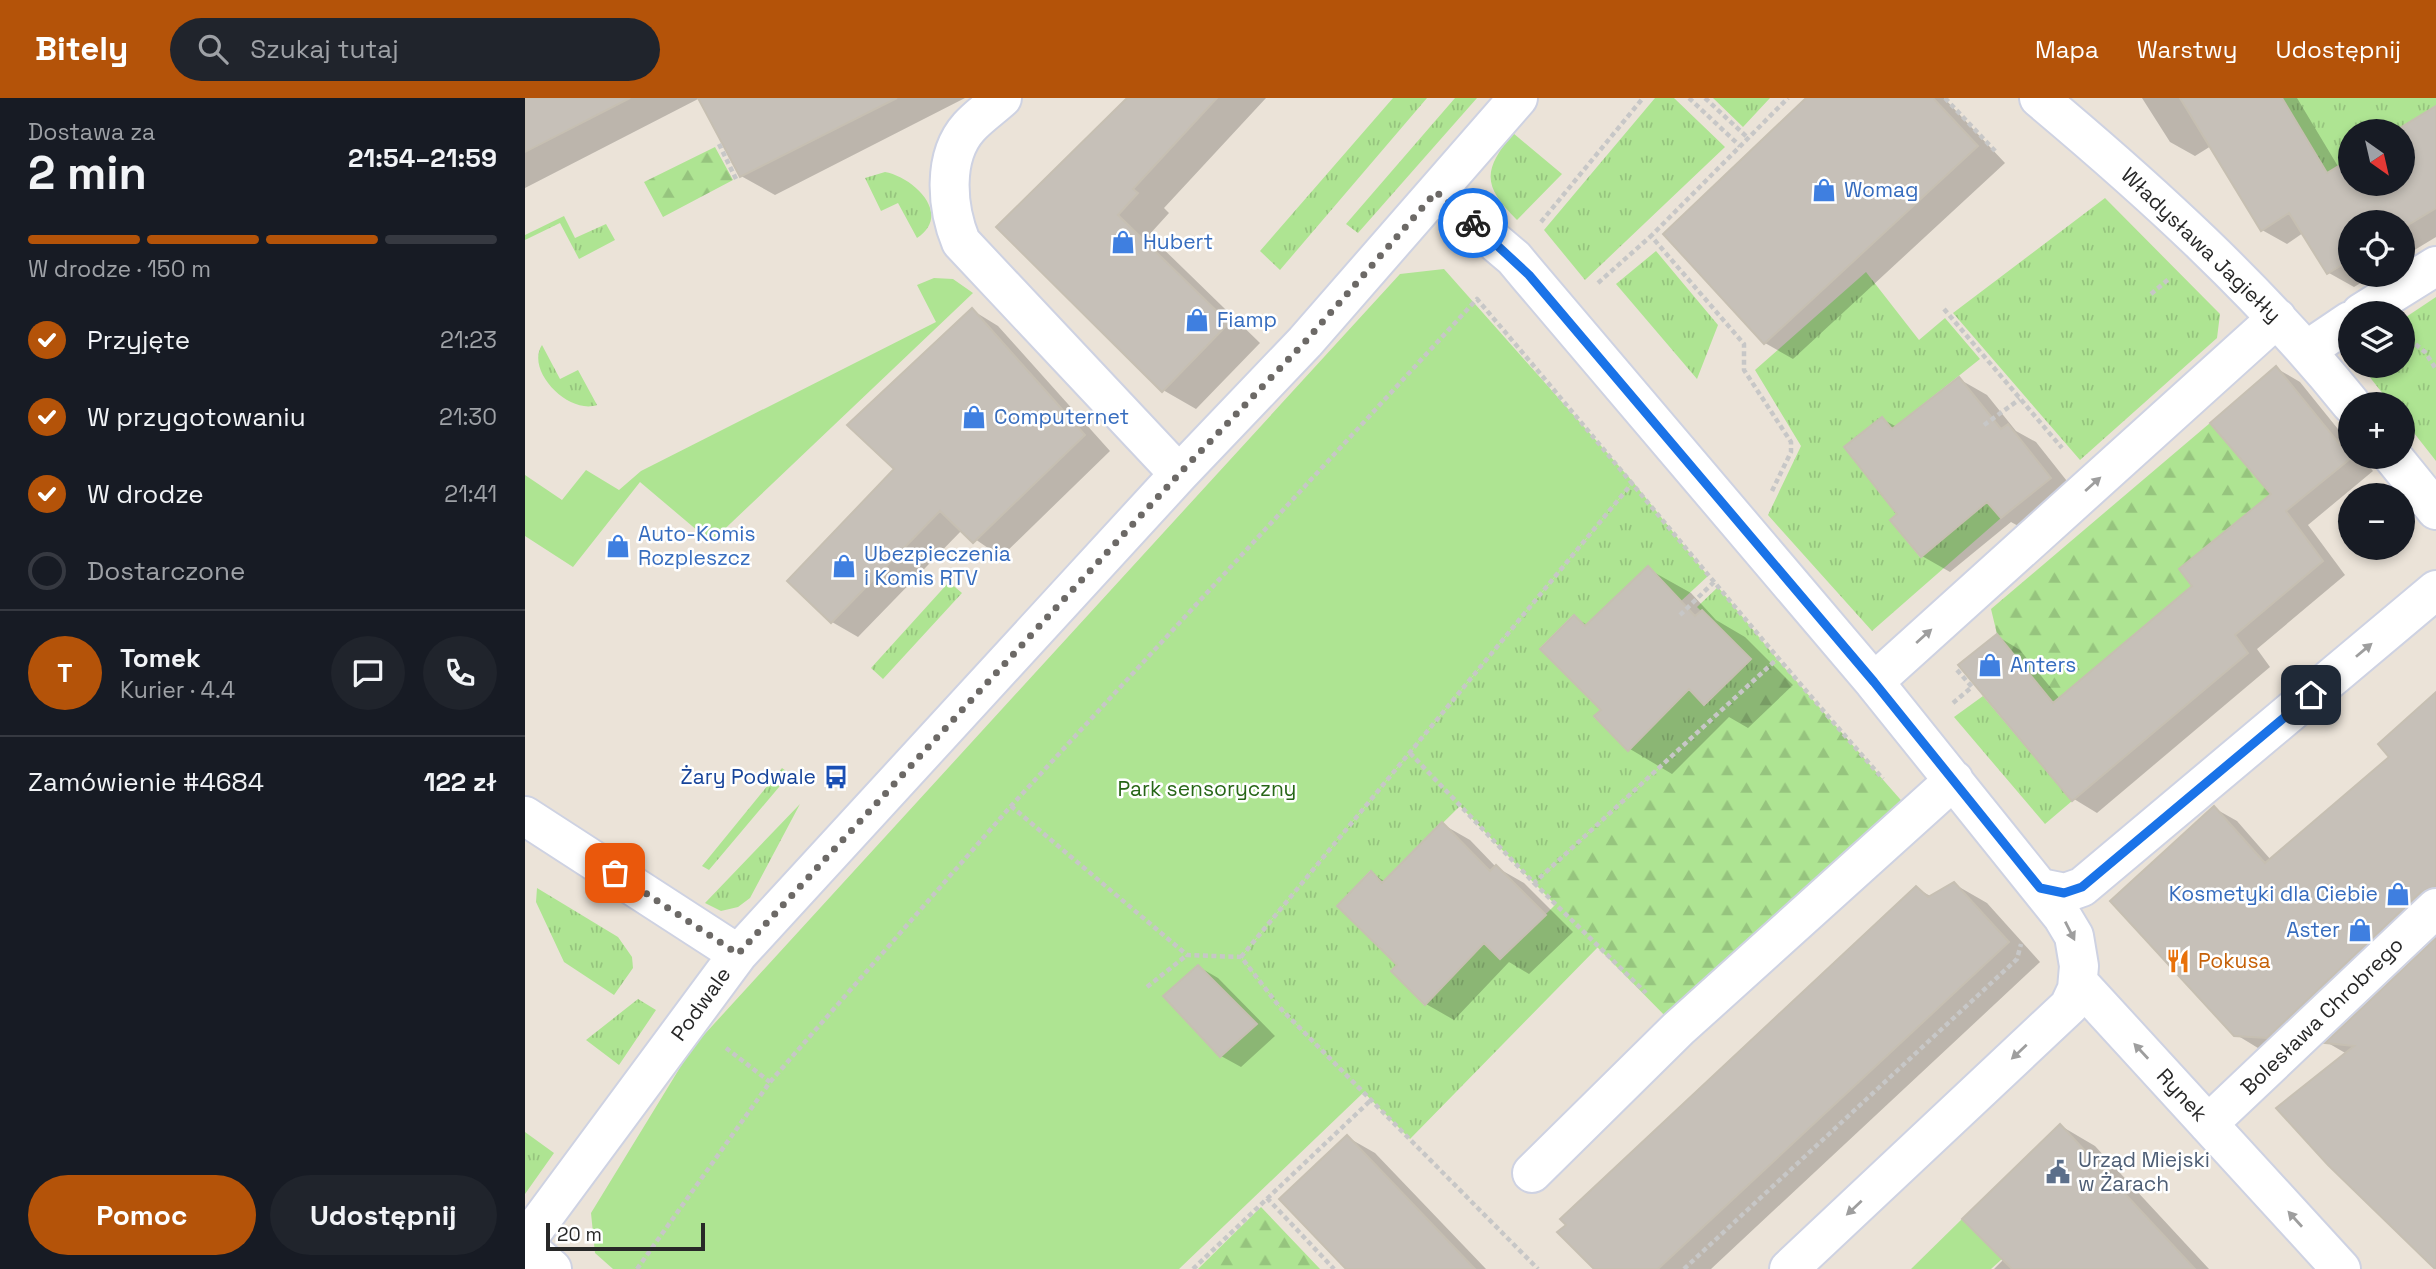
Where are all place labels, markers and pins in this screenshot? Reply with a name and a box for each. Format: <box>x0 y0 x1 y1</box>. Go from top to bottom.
shop icon: Womag <box>1810 176 1838 204</box>
place label: Womag <box>1844 176 1918 203</box>
shop icon: Hubert <box>1109 228 1137 256</box>
place label: Hubert <box>1143 228 1213 255</box>
shop icon: Fiamp <box>1183 306 1211 334</box>
place label: Fiamp <box>1217 306 1277 333</box>
shop icon: Computernet <box>960 403 988 431</box>
place label: Computernet <box>994 403 1129 430</box>
place label: Auto-Komis Rozpleszcz <box>638 520 756 571</box>
shop icon: Auto-Komis Rozpleszcz <box>604 532 632 560</box>
place label: Ubezpieczenia i Komis RTV <box>864 540 1011 591</box>
shop icon: Ubezpieczenia i Komis RTV <box>830 552 858 580</box>
shop icon: Anters <box>1976 651 2004 679</box>
place label: Anters <box>2010 651 2076 678</box>
pin <box>2281 665 2341 725</box>
place label: Żary Podwale <box>681 763 816 790</box>
bus stop icon: Żary Podwale <box>822 763 850 791</box>
pin <box>585 843 645 903</box>
place label: Kosmetyki dla Ciebie <box>2169 880 2378 907</box>
shop icon: Kosmetyki dla Ciebie <box>2384 880 2412 908</box>
place label: Aster <box>2286 916 2340 943</box>
shop icon: Aster <box>2346 916 2374 944</box>
restaurant icon: Pokusa <box>2164 947 2192 975</box>
place label: Pokusa <box>2198 947 2270 974</box>
place label: Urząd Miejski w Żarach <box>2078 1146 2210 1197</box>
public building icon: Urząd Miejski w Żarach <box>2044 1158 2072 1186</box>

